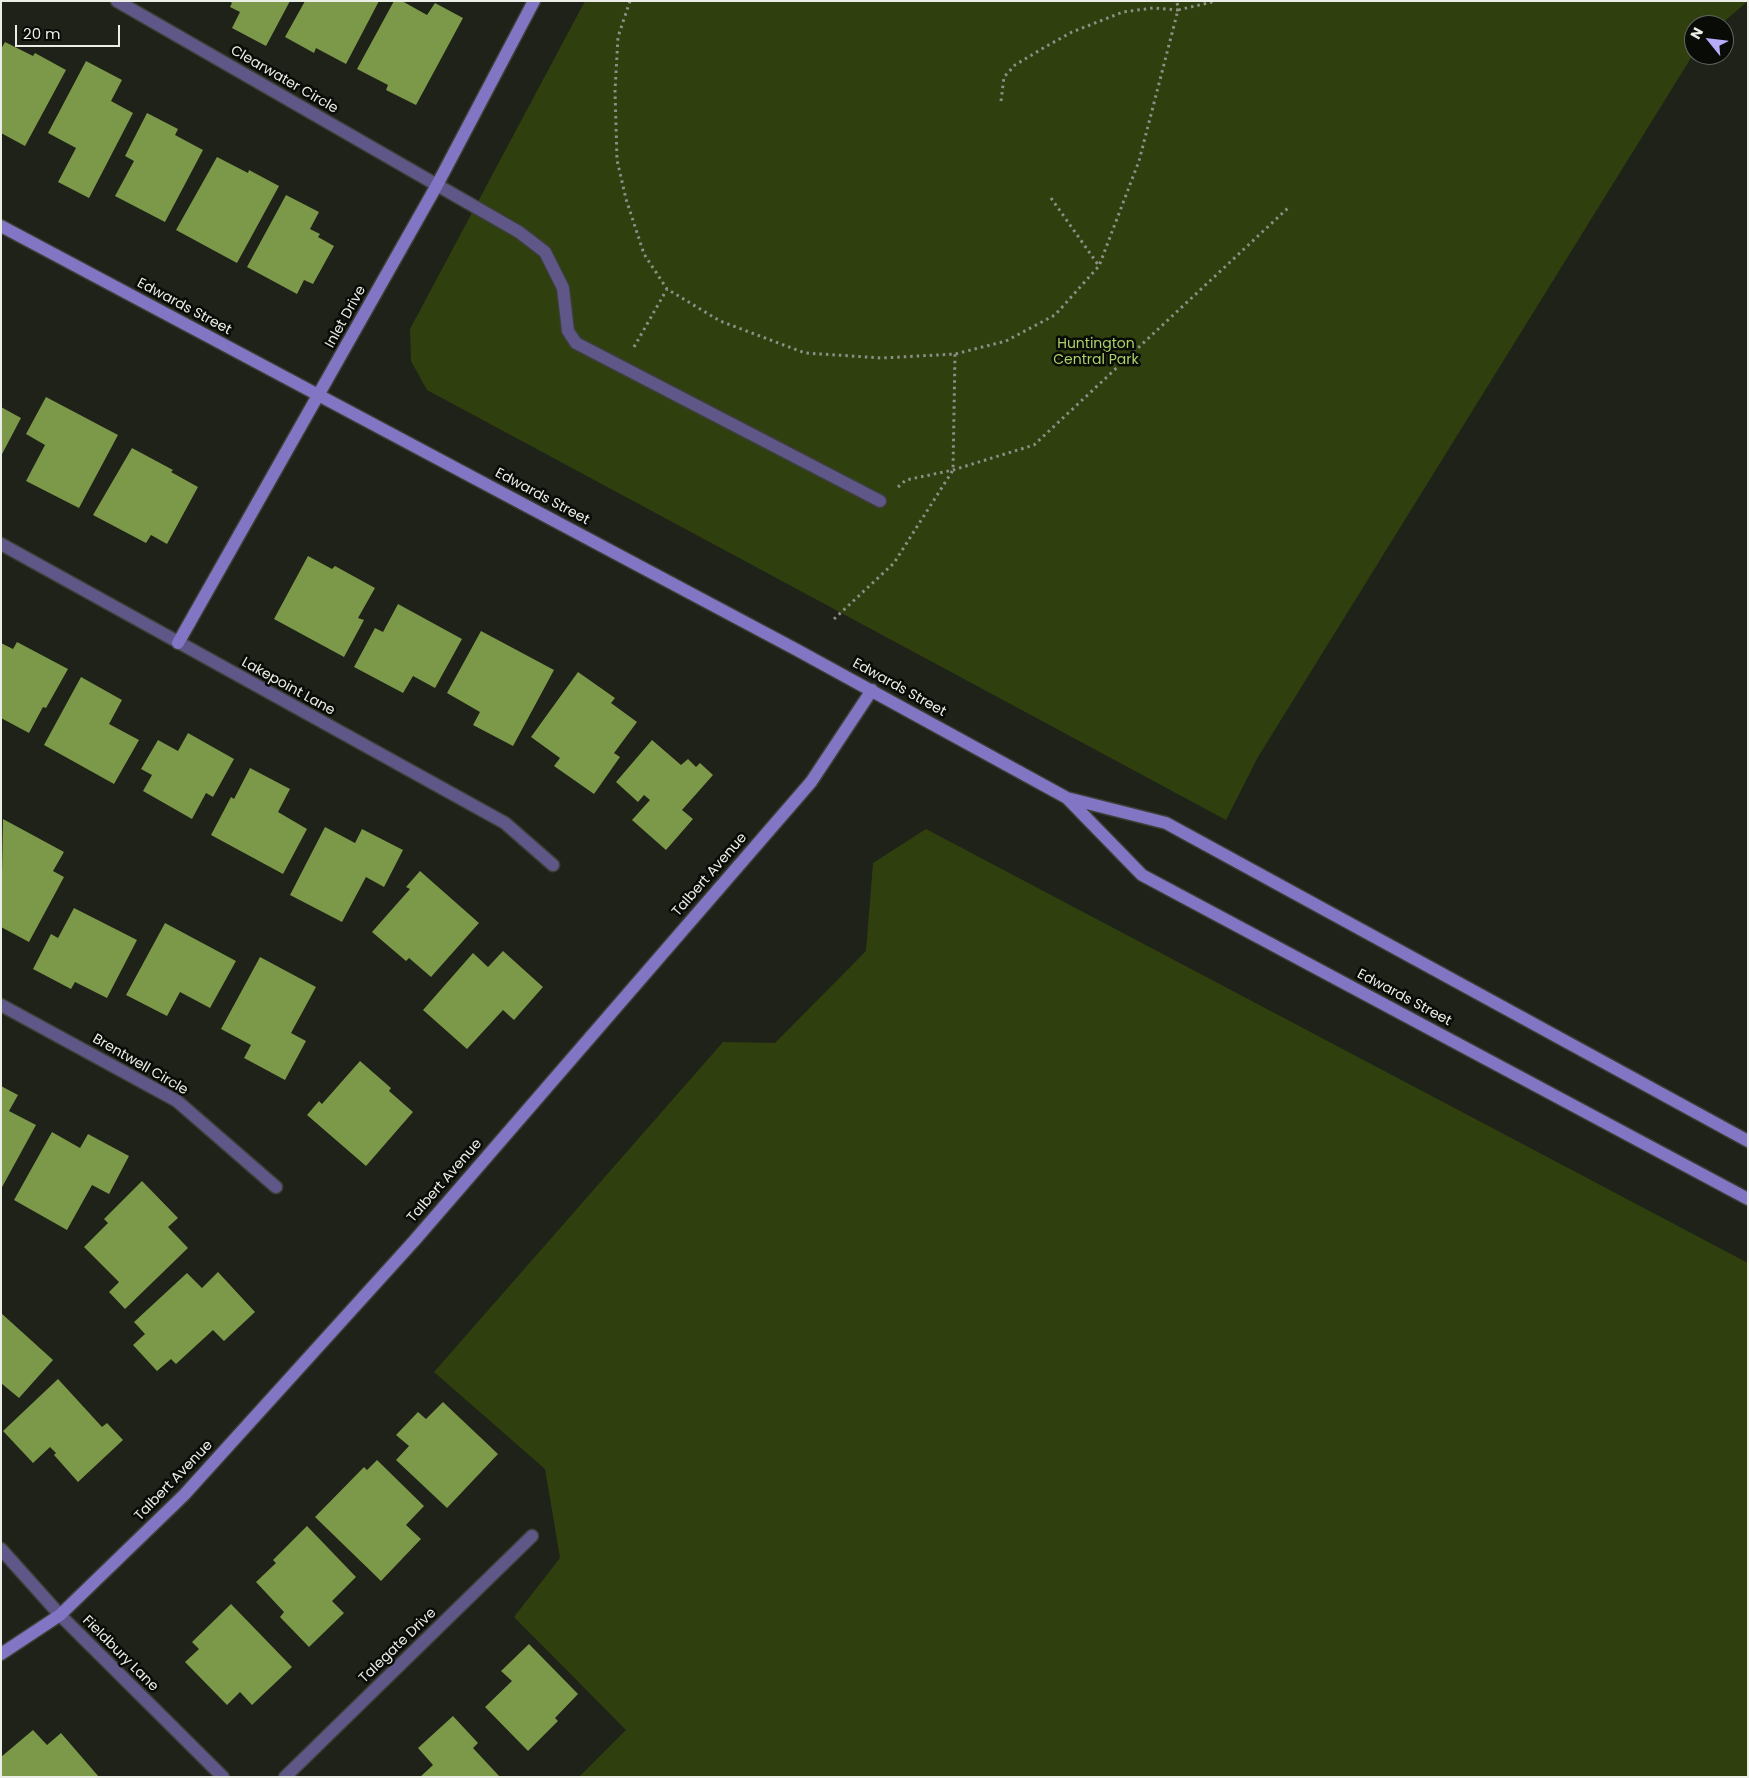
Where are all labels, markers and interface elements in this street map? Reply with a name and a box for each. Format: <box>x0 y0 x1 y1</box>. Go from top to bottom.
scale bar <box>18 15 122 47</box>
north arrow <box>1684 15 1734 65</box>
text: 20 m <box>23 23 61 44</box>
text: N <box>1685 24 1708 43</box>
street label: Clearwater Circle <box>227 42 341 118</box>
street label: Edwards Street <box>134 275 234 339</box>
street label: Inlet Drive <box>322 283 370 351</box>
park label: Huntington Central Park <box>1053 336 1139 368</box>
street label: Edwards Street <box>492 465 592 529</box>
street label: Lakepoint Lane <box>238 654 338 720</box>
street label: Edwards Street <box>849 655 949 721</box>
street label: Talbert Avenue <box>669 830 751 920</box>
street label: Edwards Street <box>1354 966 1454 1030</box>
street label: Brentwell Circle <box>89 1031 191 1099</box>
street label: Talbert Avenue <box>404 1136 486 1226</box>
street label: Talbert Avenue <box>131 1437 217 1525</box>
street label: Talegate Drive <box>356 1605 440 1687</box>
street label: Fieldbury Lane <box>79 1613 161 1695</box>

